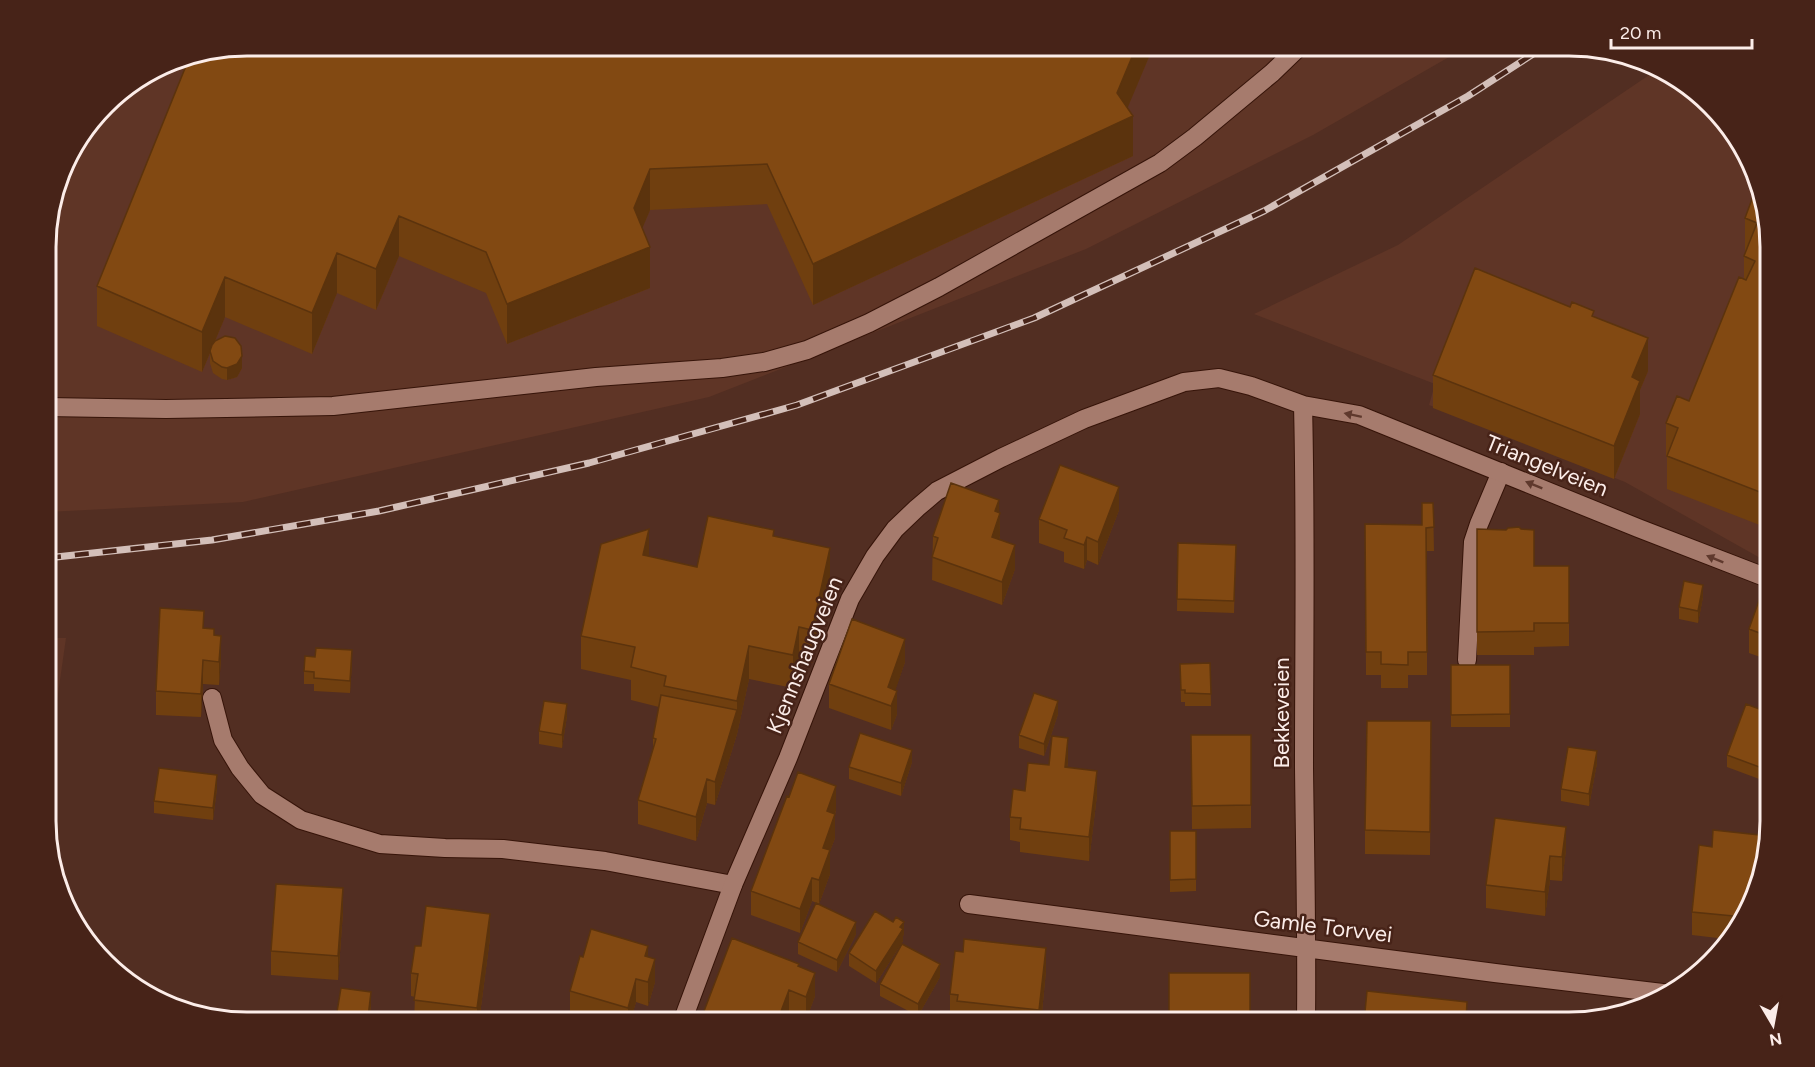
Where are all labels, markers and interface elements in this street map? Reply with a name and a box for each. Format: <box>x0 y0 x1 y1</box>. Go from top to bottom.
scale bar <box>1611 12 1752 50</box>
text: 20 m <box>1620 22 1661 44</box>
one-way arrow <box>1343 409 1362 419</box>
street label: Triangelveien <box>1482 429 1612 502</box>
one-way arrow <box>1525 480 1543 490</box>
one-way arrow <box>1706 554 1724 563</box>
street label: Kjennshaugveien <box>761 573 848 738</box>
street label: Bekkeveien <box>1268 658 1295 768</box>
street label: Gamle Torvvei <box>1252 905 1394 948</box>
north arrow <box>1743 995 1803 1055</box>
text: N <box>1768 1029 1783 1050</box>

